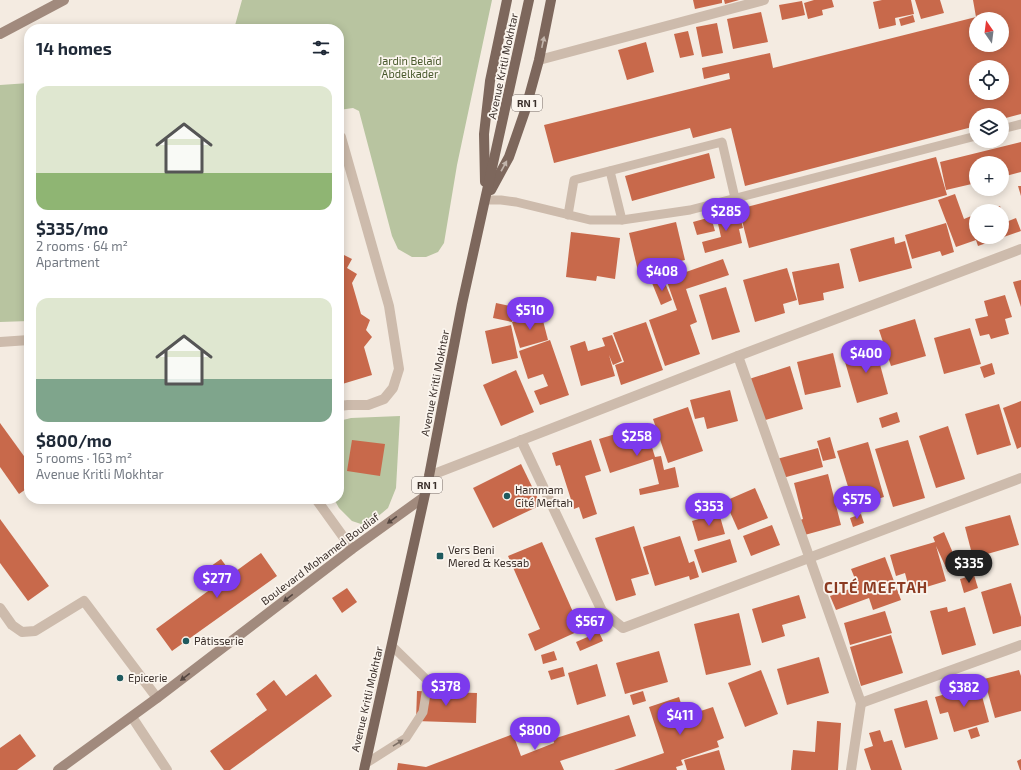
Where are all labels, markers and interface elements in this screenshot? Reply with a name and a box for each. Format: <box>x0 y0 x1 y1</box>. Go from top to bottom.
street label: Avenue Kritli Mokhtar <box>485 11 520 120</box>
north arrow <box>969 12 1009 52</box>
map controls <box>969 12 1009 244</box>
one-way arrow <box>540 36 546 48</box>
icon: filters <box>310 37 332 59</box>
text: 14 homes <box>36 38 112 58</box>
park label: Jardin Belaïd Abdelkader <box>378 54 442 80</box>
button: locate <box>969 60 1009 100</box>
road number: RN 1 <box>512 95 542 111</box>
button: layers <box>969 108 1009 148</box>
icon: home <box>148 112 220 184</box>
button: + <box>969 156 1009 196</box>
one-way arrow <box>501 160 508 172</box>
pin: $285 <box>702 198 750 232</box>
text: $285 <box>711 203 741 219</box>
button: − <box>969 204 1009 244</box>
text: $335/mo <box>36 218 108 238</box>
text: 2 rooms · 64 m² <box>36 238 128 254</box>
text: Apartment <box>36 254 100 270</box>
pin: $408 <box>638 258 686 292</box>
text: $408 <box>646 263 678 279</box>
pin: $510 <box>506 297 554 331</box>
text: $510 <box>516 302 544 318</box>
icon: home <box>148 324 220 396</box>
street label: Avenue Kritli Mokhtar <box>418 328 451 437</box>
pin: $400 <box>842 340 890 374</box>
text: $400 <box>850 345 882 361</box>
pin: $258 <box>613 423 661 457</box>
text: $258 <box>622 428 652 444</box>
text: $800/mo <box>36 430 112 450</box>
text: 5 rooms · 163 m² <box>36 450 132 466</box>
text: Avenue Kritli Mokhtar <box>36 466 164 482</box>
road number: RN 1 <box>412 477 442 493</box>
place label: Hammam Cité Meftah <box>515 483 573 509</box>
pin: $575 <box>833 486 881 520</box>
marker: Hammam Cité Meftah <box>502 491 512 501</box>
text: $575 <box>843 491 871 507</box>
pin: $353 <box>685 493 733 527</box>
text: $353 <box>694 498 724 514</box>
street label: Boulevard Mohamed Boudiaf <box>258 509 382 607</box>
one-way arrow <box>387 516 398 524</box>
place label: Vers Beni Mered & Kessab <box>448 543 529 569</box>
pin: $335 <box>945 550 993 584</box>
marker: Vers Beni Mered & Kessab <box>435 551 445 561</box>
text: $335 <box>954 555 984 571</box>
pin: $277 <box>193 565 241 599</box>
text: $277 <box>203 570 231 586</box>
district label: CITÉ MEFTAH <box>824 577 928 596</box>
one-way arrow <box>283 594 294 602</box>
pin: $567 <box>566 608 614 642</box>
text: $567 <box>575 613 605 629</box>
place label: Pâtisserie <box>194 634 244 647</box>
marker: Pâtisserie <box>181 636 191 646</box>
street label: Avenue Kritli Mokhtar <box>348 644 385 753</box>
place label: Epicerie <box>128 671 168 684</box>
marker: Epicerie <box>115 673 125 683</box>
one-way arrow <box>180 673 190 681</box>
pin: $378 <box>422 673 470 707</box>
pin: $382 <box>940 674 988 708</box>
text: $378 <box>431 678 461 694</box>
text: $382 <box>949 679 979 695</box>
pin: $411 <box>656 702 704 736</box>
text: $411 <box>666 707 694 723</box>
pin: $800 <box>511 717 559 751</box>
text: $800 <box>519 722 551 738</box>
one-way arrow <box>392 740 404 747</box>

